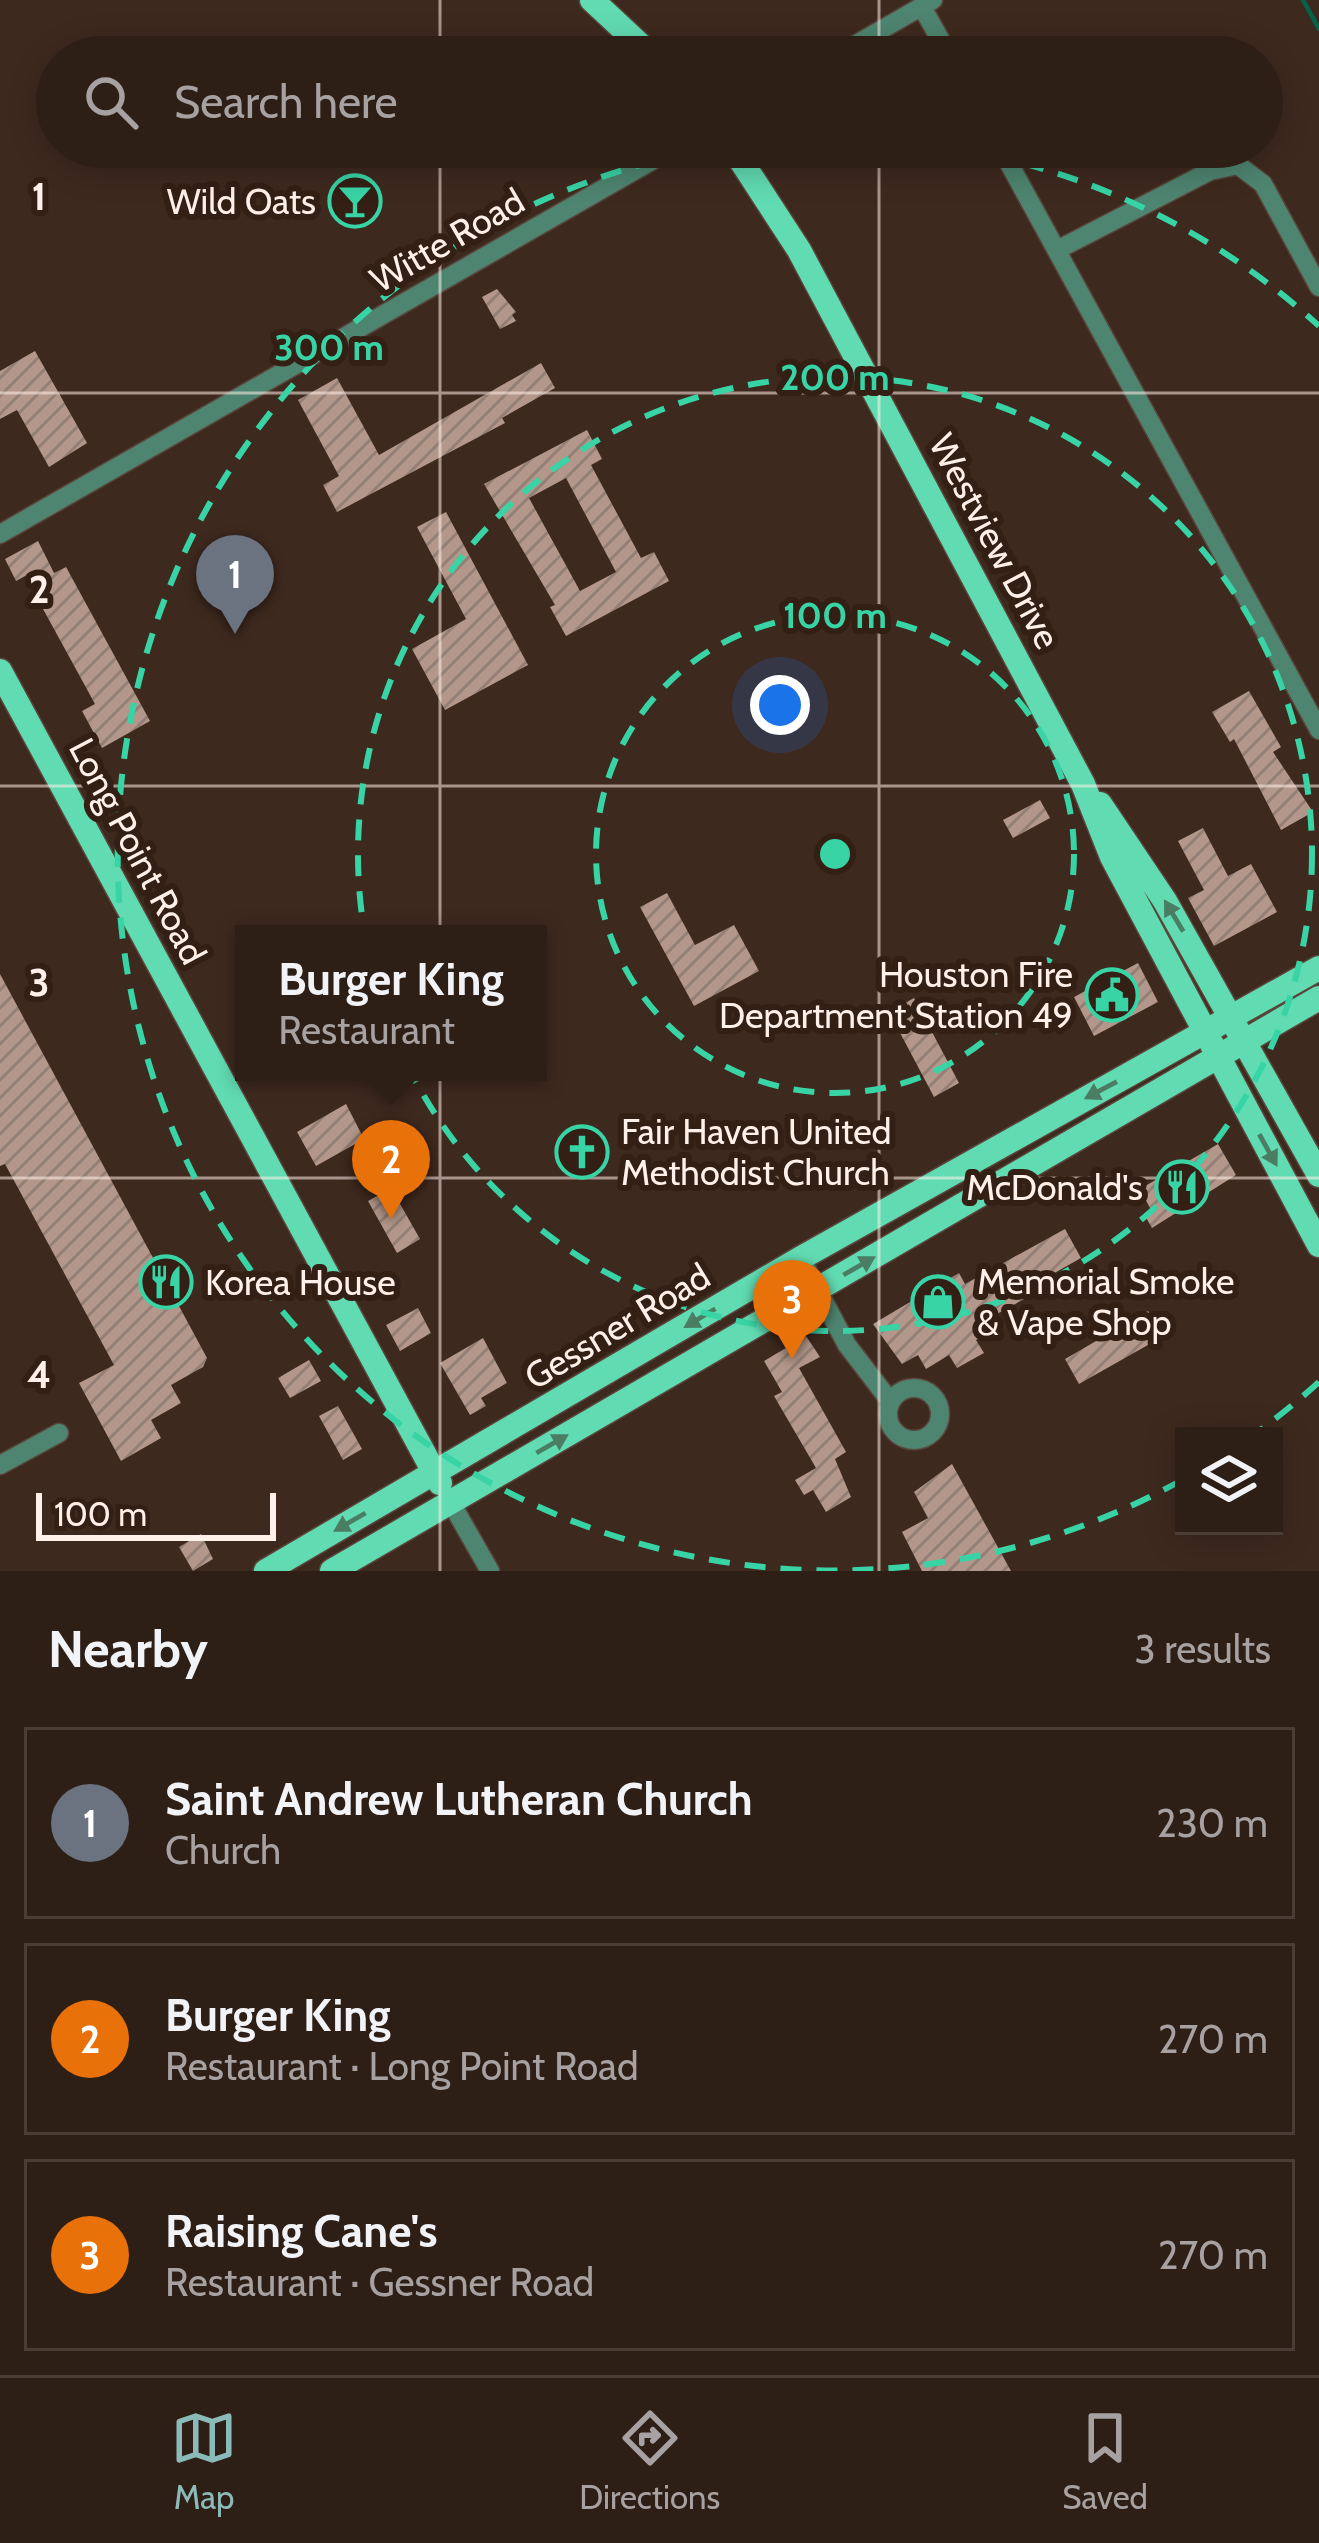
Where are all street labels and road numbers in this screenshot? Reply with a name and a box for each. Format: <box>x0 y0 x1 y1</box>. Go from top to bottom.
street label: Witte Road <box>362 178 532 302</box>
street label: Westview Drive <box>920 426 1070 656</box>
street label: Long Point Road <box>60 731 216 971</box>
street label: Gessner Road <box>516 1253 718 1399</box>

